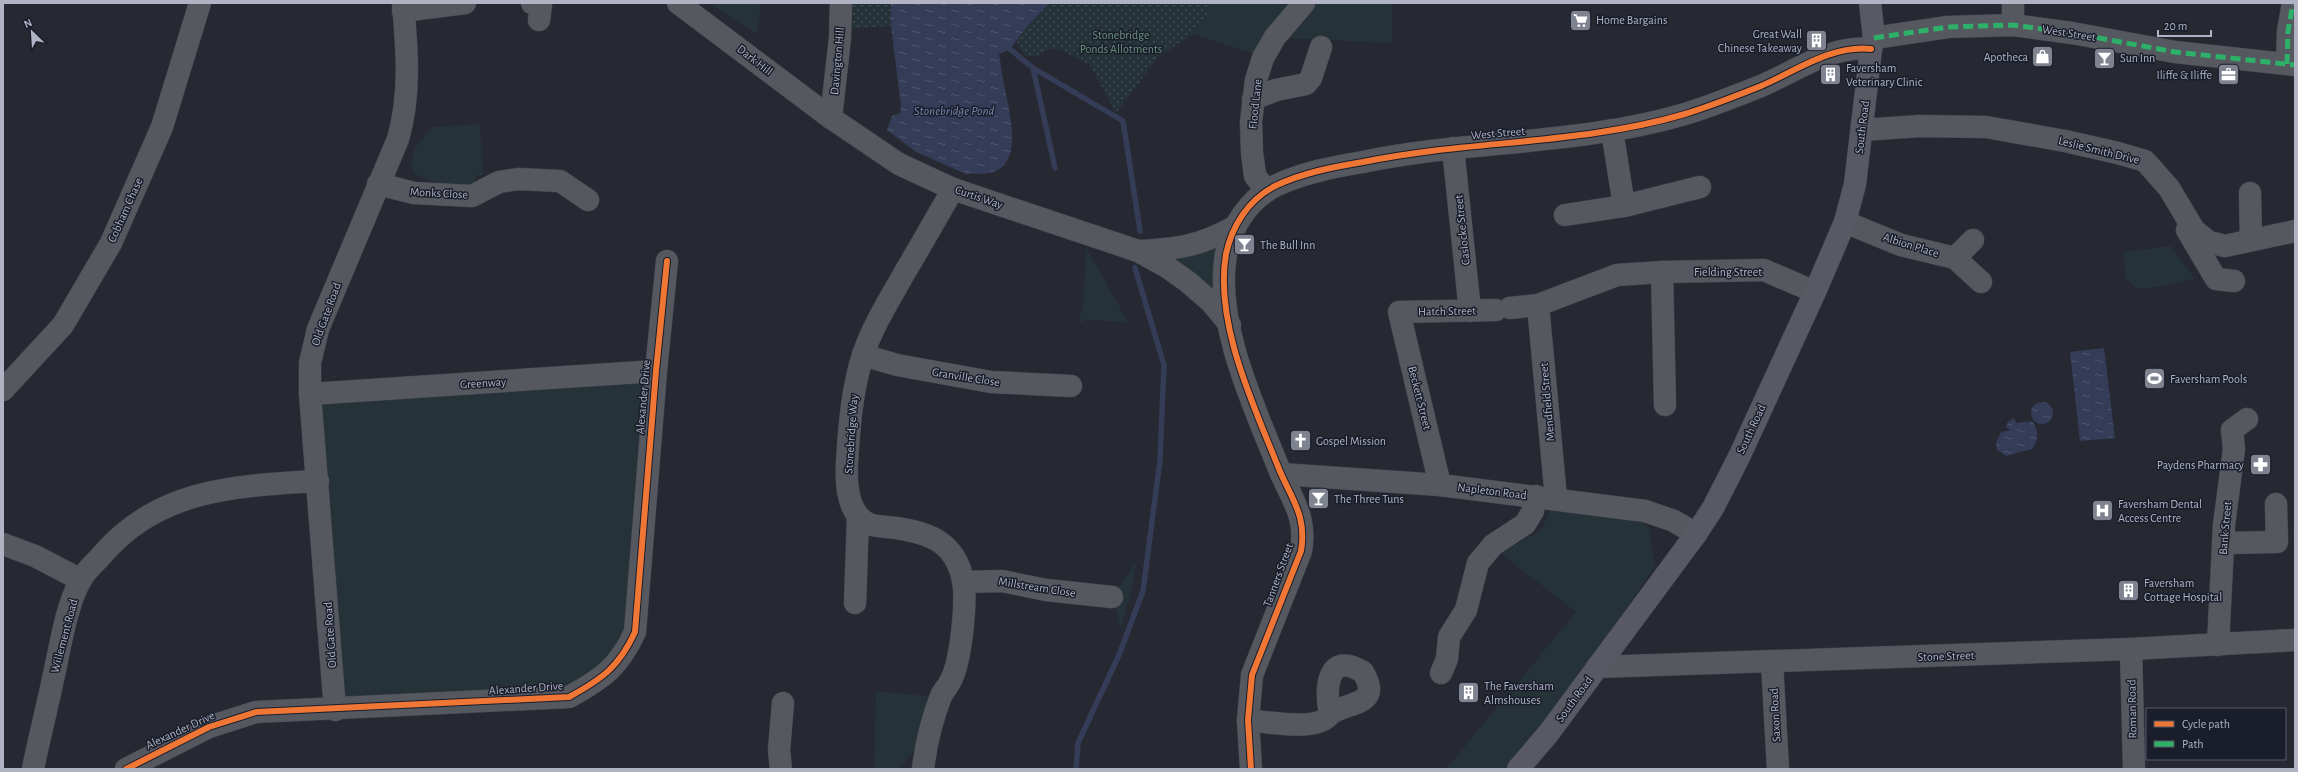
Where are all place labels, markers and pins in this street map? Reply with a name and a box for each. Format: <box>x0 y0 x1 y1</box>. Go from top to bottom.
supermarket icon: Home Bargains <box>1567 7 1593 33</box>
place label: Home Bargains <box>1596 14 1667 26</box>
place label: Great Wall Chinese Takeaway <box>1718 28 1802 55</box>
building icon: Great Wall Chinese Takeaway <box>1804 28 1830 54</box>
shop icon: Apotheca <box>2030 44 2056 70</box>
bar icon: Sun Inn <box>2091 45 2117 71</box>
place label: Apotheca <box>1984 51 2028 63</box>
place label: Sun Inn <box>2120 52 2155 64</box>
building icon: Faversham Veterinary Clinic <box>1817 62 1843 88</box>
place label: Faversham Veterinary Clinic <box>1846 62 1923 89</box>
office icon: Iliffe & Iliffe <box>2215 62 2241 88</box>
place label: Iliffe & Iliffe <box>2156 69 2212 81</box>
bar icon: The Bull Inn <box>1231 232 1257 258</box>
place label: The Bull Inn <box>1260 239 1315 251</box>
sports icon: Faversham Pools <box>2142 366 2168 392</box>
place label: Faversham Pools <box>2170 373 2247 385</box>
church icon: Gospel Mission <box>1287 428 1313 454</box>
place label: Gospel Mission <box>1316 435 1386 447</box>
pharmacy icon: Paydens Pharmacy <box>2247 452 2273 478</box>
place label: Paydens Pharmacy <box>2157 459 2244 472</box>
bar icon: The Three Tuns <box>1306 486 1332 512</box>
place label: The Three Tuns <box>1334 493 1404 505</box>
hospital icon: Faversham Dental Access Centre <box>2090 498 2116 524</box>
place label: Faversham Dental Access Centre <box>2118 498 2202 524</box>
building icon: Faversham Cottage Hospital <box>2116 577 2142 603</box>
place label: Faversham Cottage Hospital <box>2144 577 2222 603</box>
building icon: The Faversham Almshouses <box>1456 680 1482 706</box>
place label: The Faversham Almshouses <box>1484 680 1554 706</box>

